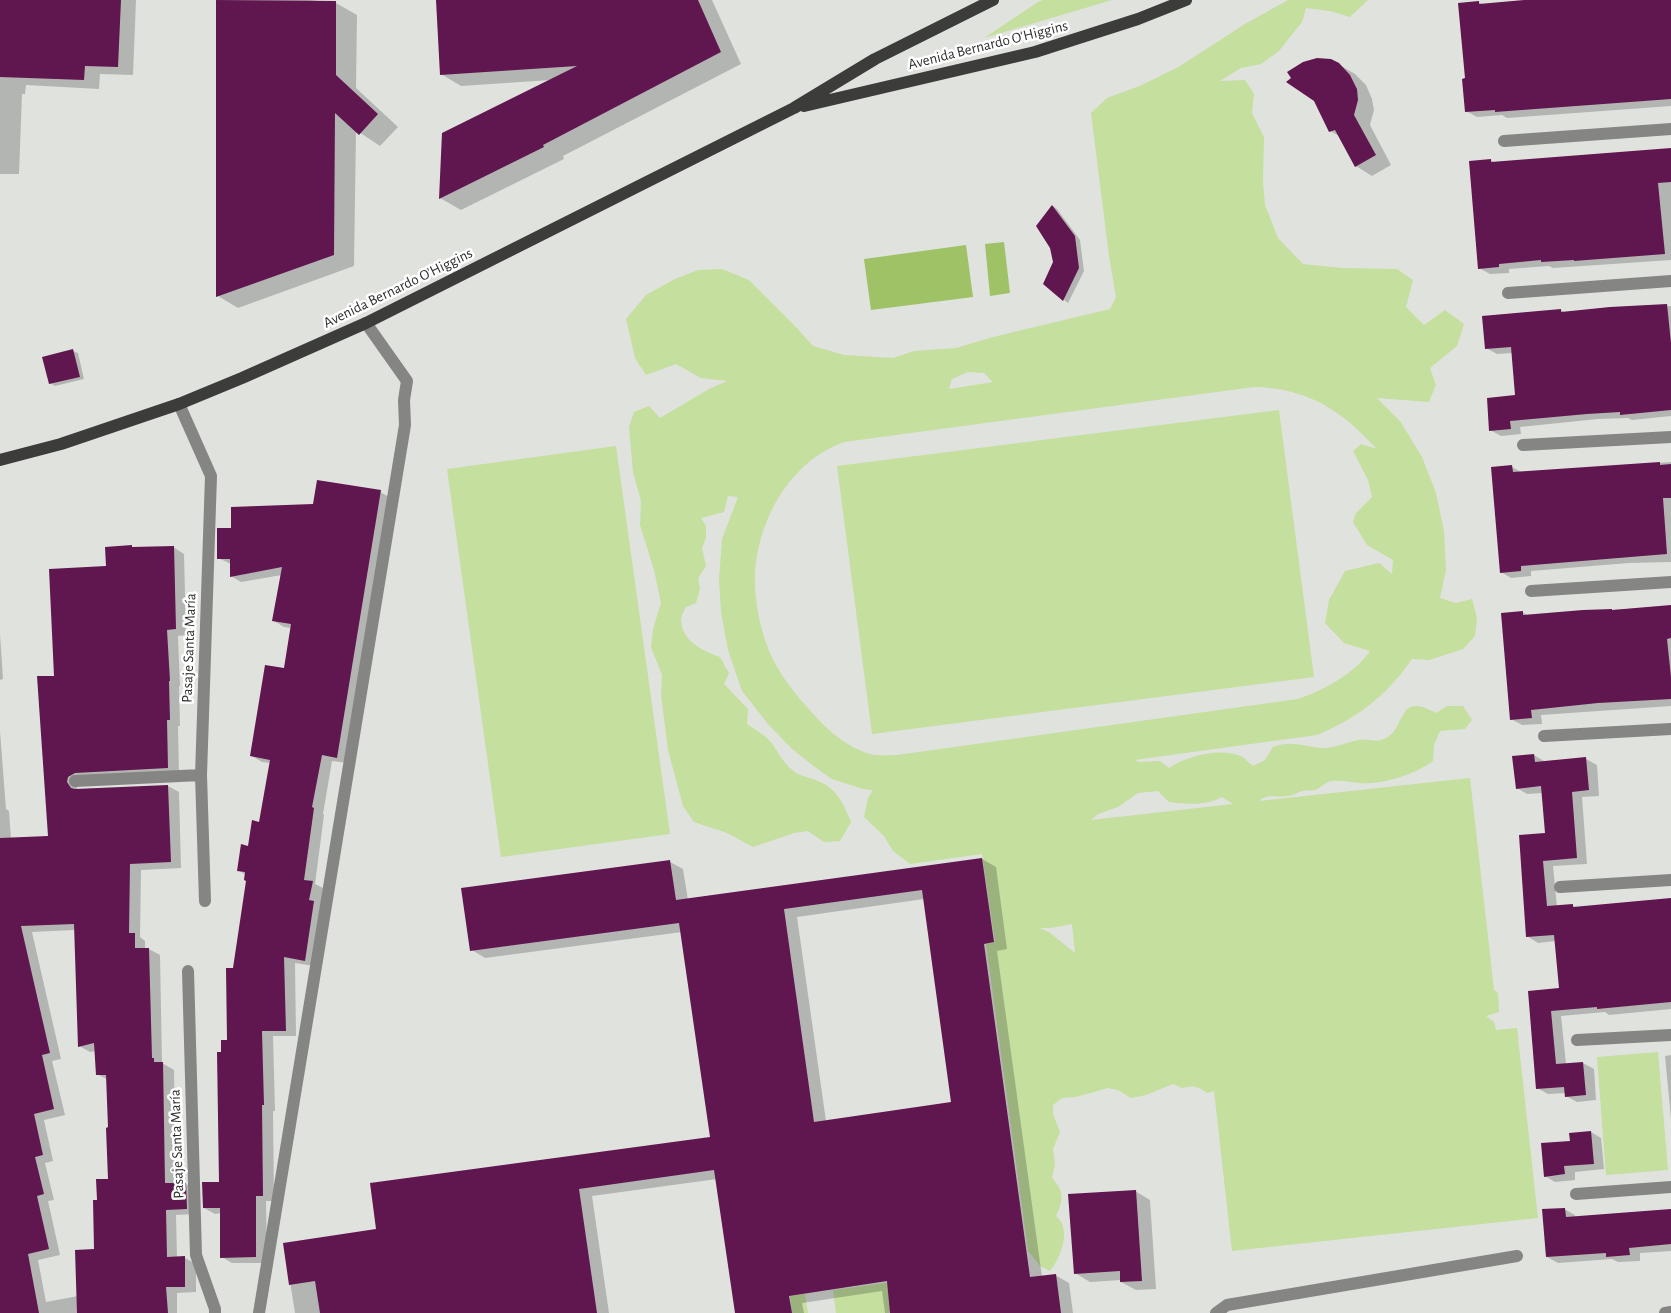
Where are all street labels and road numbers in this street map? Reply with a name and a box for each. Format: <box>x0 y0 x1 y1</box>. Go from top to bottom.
street label: Avenida Bernardo O'Higgins <box>906 16 1070 74</box>
street label: Avenida Bernardo O'Higgins <box>320 244 476 332</box>
street label: Pasaje Santa María <box>178 593 200 703</box>
street label: Pasaje Santa María <box>166 1089 188 1199</box>

